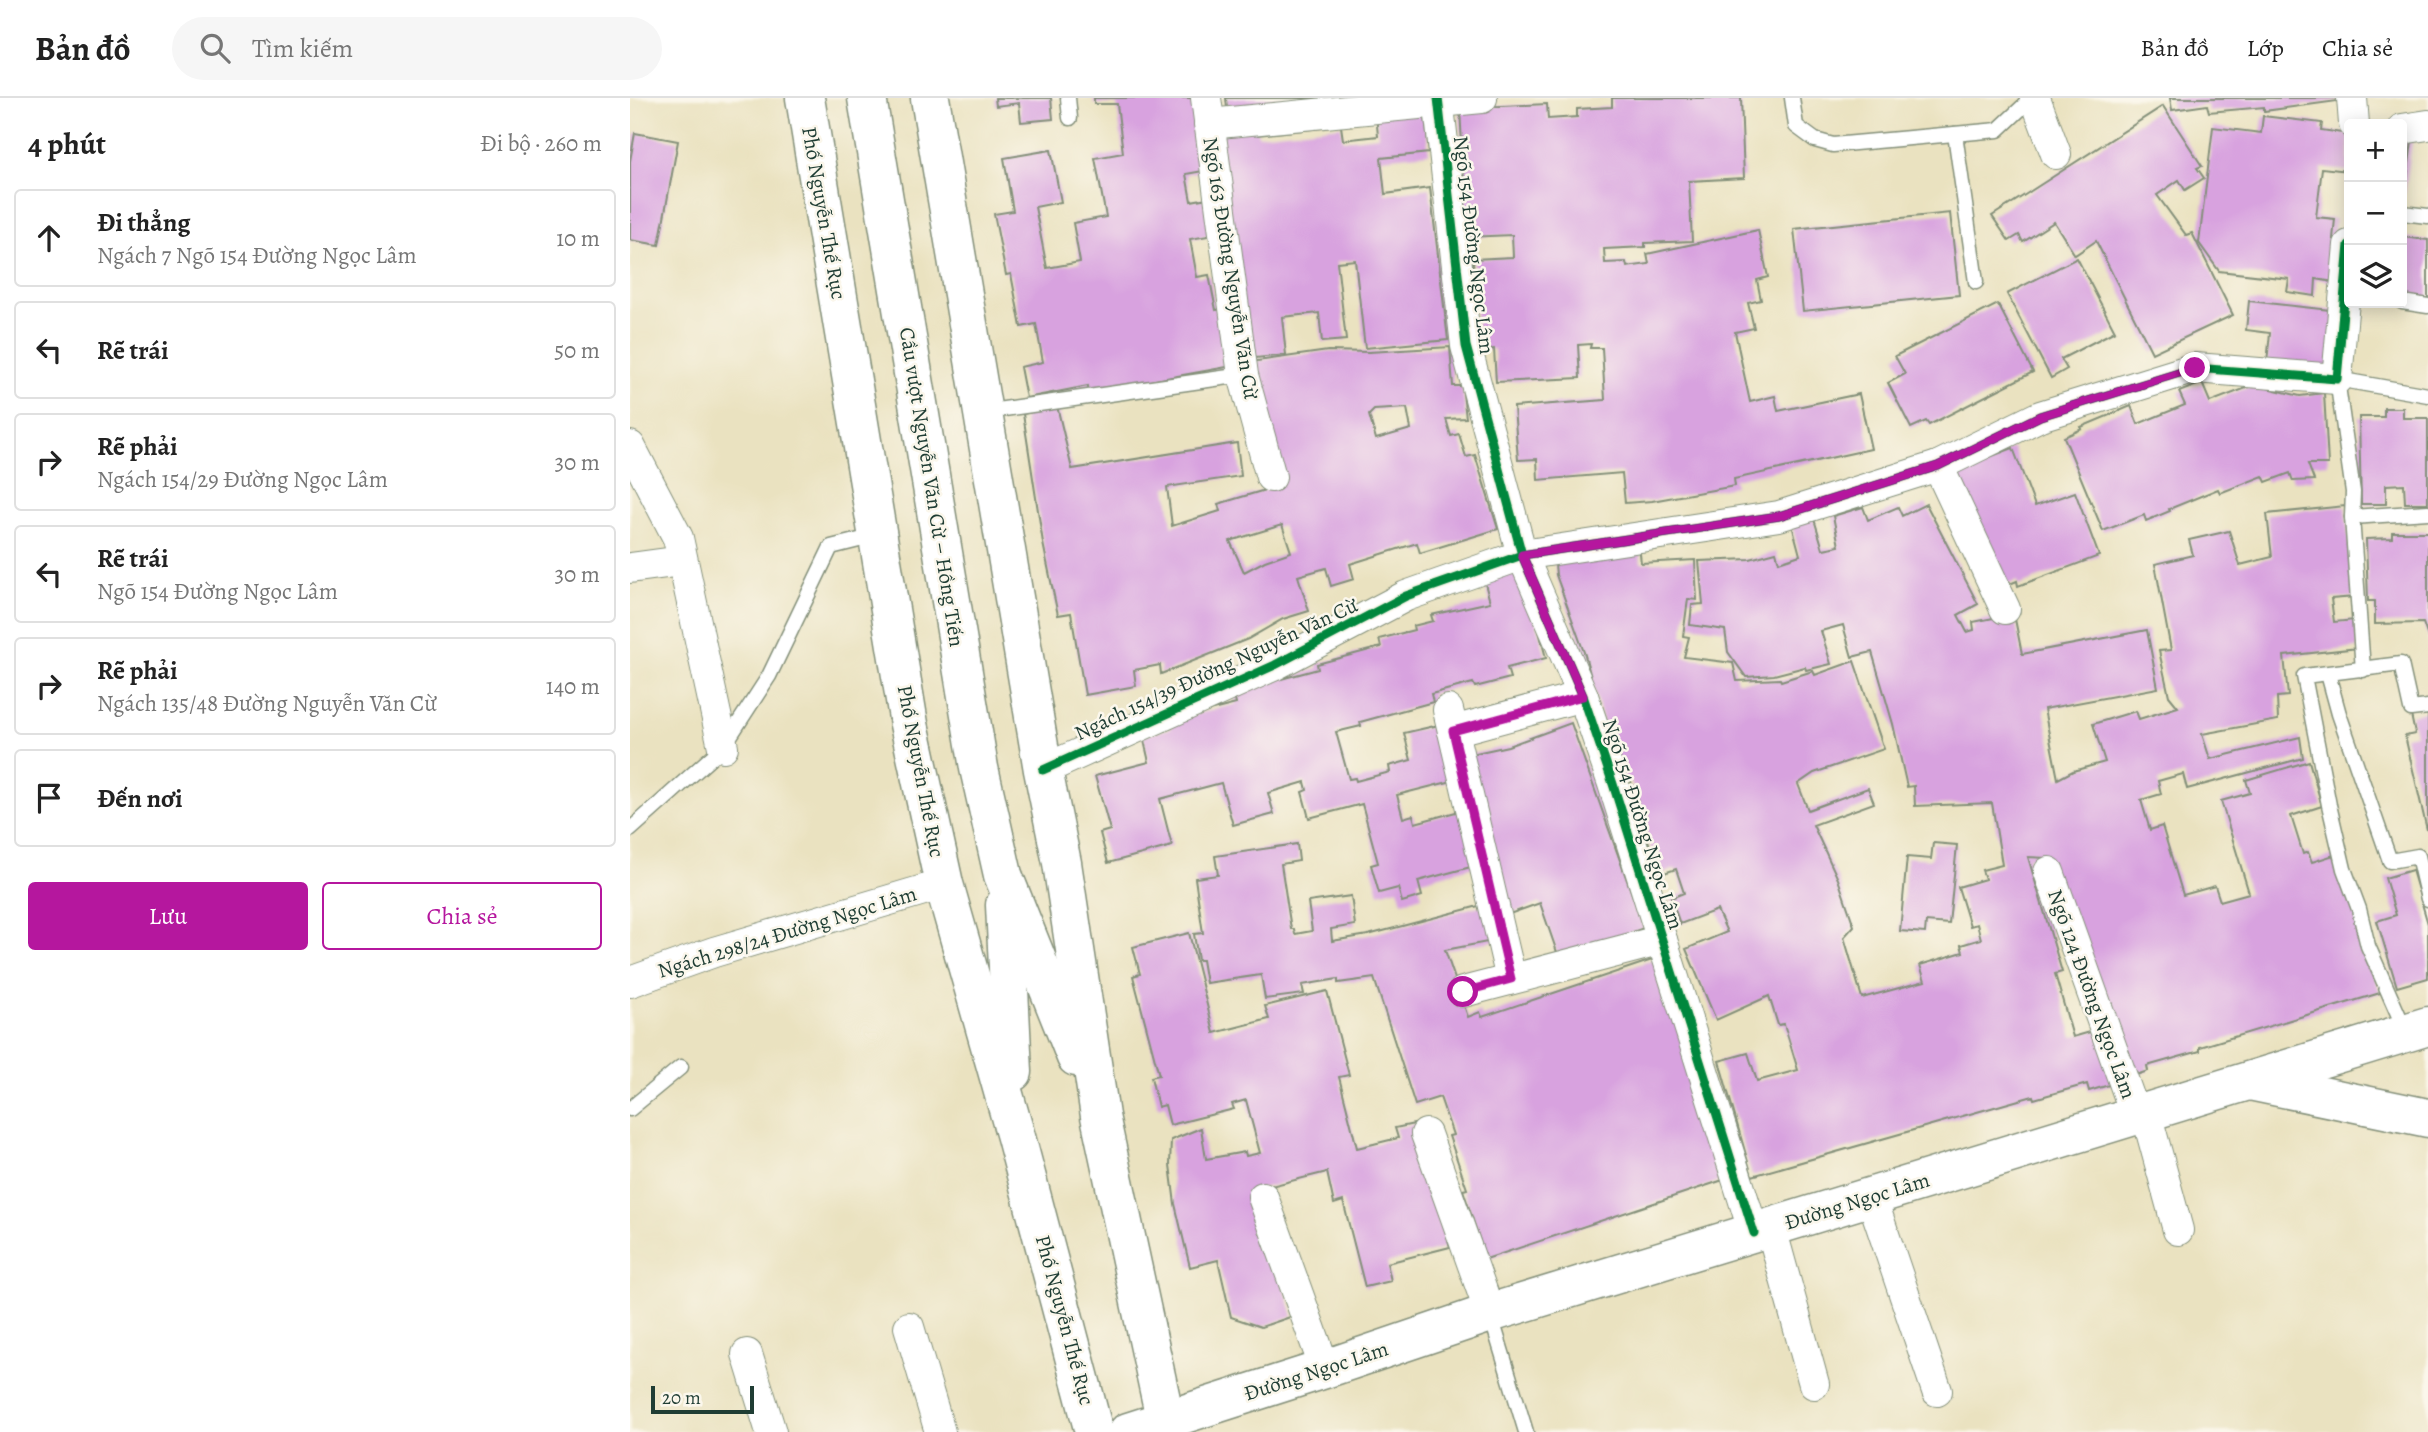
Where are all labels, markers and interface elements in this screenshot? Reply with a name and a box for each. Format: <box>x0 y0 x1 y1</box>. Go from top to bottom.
search box <box>172 17 662 80</box>
text: Bản đồ <box>35 26 130 71</box>
icon: search <box>196 29 234 67</box>
text: Tìm kiếm <box>252 31 353 66</box>
text: Bản đồ <box>2141 32 2209 64</box>
text: Lớp <box>2247 32 2284 64</box>
text: Chia sẻ <box>2322 32 2393 64</box>
map controls <box>2344 119 2407 308</box>
button: + <box>2344 119 2407 182</box>
text: 4 phút <box>28 124 106 164</box>
street label: Phố Nguyễn Thế Rục <box>795 124 853 302</box>
text: Đi bộ · 260 m <box>480 128 602 159</box>
street label: Ngõ 154 Đường Ngọc Lâm <box>1447 134 1501 356</box>
street label: Ngõ 163 Đường Nguyễn Văn Cừ <box>1196 135 1266 402</box>
button: − <box>2344 182 2407 245</box>
text: Đi thẳng <box>97 205 191 240</box>
icon: ahead <box>30 219 68 257</box>
text: 10 m <box>556 223 600 254</box>
text: Ngách 7 Ngõ 154 Đường Ngọc Lâm <box>97 240 417 271</box>
button: layers <box>2344 245 2407 308</box>
street label: Cầu vượt Nguyễn Văn Cừ – Hồng Tiến <box>893 325 971 649</box>
icon: left <box>30 331 68 369</box>
text: Rẽ trái <box>97 333 169 368</box>
text: 50 m <box>554 335 600 366</box>
route end <box>2179 352 2210 383</box>
text: Rẽ phải <box>97 429 178 464</box>
icon: right <box>30 443 68 481</box>
text: 30 m <box>554 447 600 478</box>
text: Ngách 154/29 Đường Ngọc Lâm <box>97 464 388 495</box>
text: Rẽ trái <box>97 541 169 576</box>
icon: left <box>30 555 68 593</box>
text: 30 m <box>554 559 600 590</box>
text: Ngõ 154 Đường Ngọc Lâm <box>97 576 338 607</box>
street label: Ngách 154/39 Đường Nguyễn Văn Cừ <box>1070 591 1363 747</box>
text: Rẽ phải <box>97 653 178 688</box>
icon: right <box>30 667 68 705</box>
text: 140 m <box>546 671 600 702</box>
street label: Phố Nguyễn Thế Rục <box>891 682 951 860</box>
text: Ngách 135/48 Đường Nguyễn Văn Cừ <box>97 688 437 719</box>
street label: Ngõ 154 Đường Ngọc Lâm <box>1596 715 1690 933</box>
icon: arrive <box>30 779 68 817</box>
text: Đến nơi <box>97 781 183 816</box>
street label: Ngách 298/24 Đường Ngọc Lâm <box>654 879 920 985</box>
button: Lưu <box>28 882 308 950</box>
button: Chia sẻ <box>322 882 602 950</box>
street label: Ngõ 124 Đường Ngọc Lâm <box>2041 885 2143 1103</box>
route start <box>1447 976 1478 1007</box>
street label: Đường Ngọc Lâm <box>1781 1166 1933 1236</box>
street label: Phố Nguyễn Thế Rục <box>1029 1232 1101 1408</box>
street label: Đường Ngọc Lâm <box>1240 1334 1392 1408</box>
scale bar <box>651 1383 754 1415</box>
text: 20 m <box>662 1385 701 1411</box>

